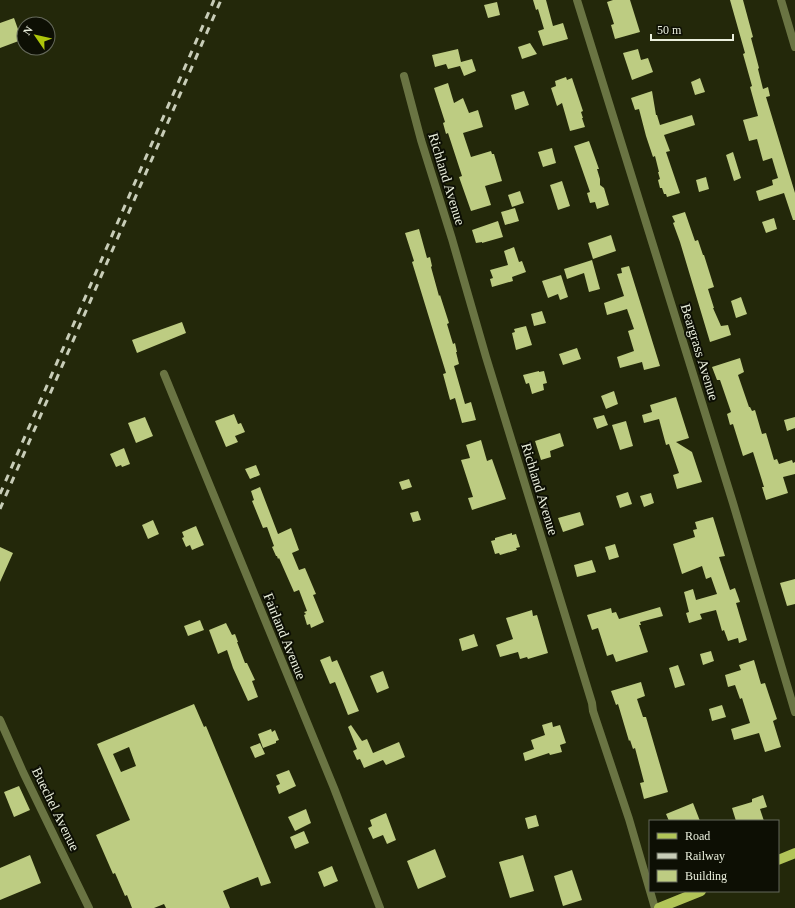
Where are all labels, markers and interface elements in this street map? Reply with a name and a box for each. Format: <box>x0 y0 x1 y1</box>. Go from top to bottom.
north arrow <box>16 16 56 56</box>
scale bar <box>651 16 733 42</box>
text: 50 m <box>657 23 682 37</box>
text: N <box>21 24 35 37</box>
street label: Richland Avenue <box>425 131 468 227</box>
street label: Beargrass Avenue <box>678 302 721 402</box>
street label: Richland Avenue <box>518 441 561 537</box>
street label: Fairland Avenue <box>260 591 309 682</box>
street label: Buechel Avenue <box>29 765 82 853</box>
legend <box>649 820 779 892</box>
text: Road <box>685 829 710 843</box>
text: Railway <box>685 849 725 863</box>
text: Building <box>685 869 727 883</box>

